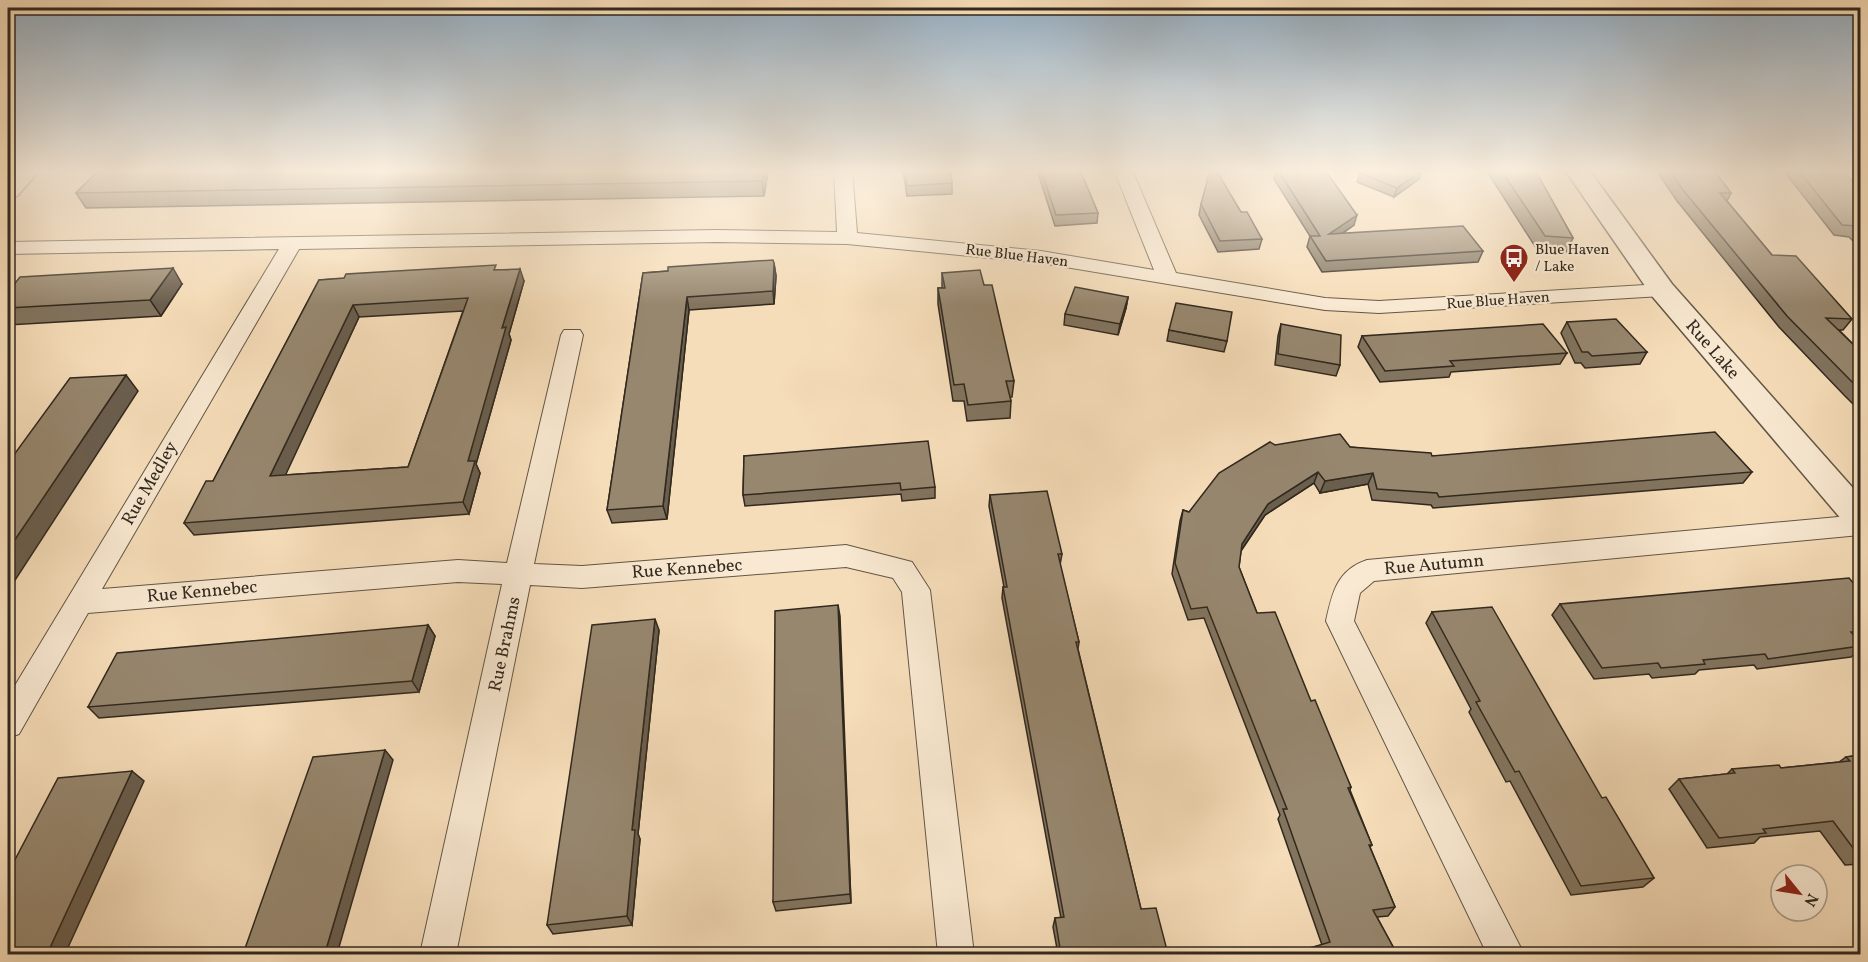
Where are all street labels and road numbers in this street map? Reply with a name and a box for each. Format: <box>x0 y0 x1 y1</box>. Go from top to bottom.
street label: Rue Blue Haven <box>964 240 1069 273</box>
street label: Rue Blue Haven <box>1446 287 1550 316</box>
street label: Rue Lake <box>1679 315 1745 385</box>
street label: Rue Medley <box>116 437 185 530</box>
street label: Rue Autumn <box>1383 549 1485 582</box>
street label: Rue Kennebec <box>631 553 743 586</box>
street label: Rue Kennebec <box>146 575 259 610</box>
street label: Rue Brahms <box>483 594 528 694</box>

